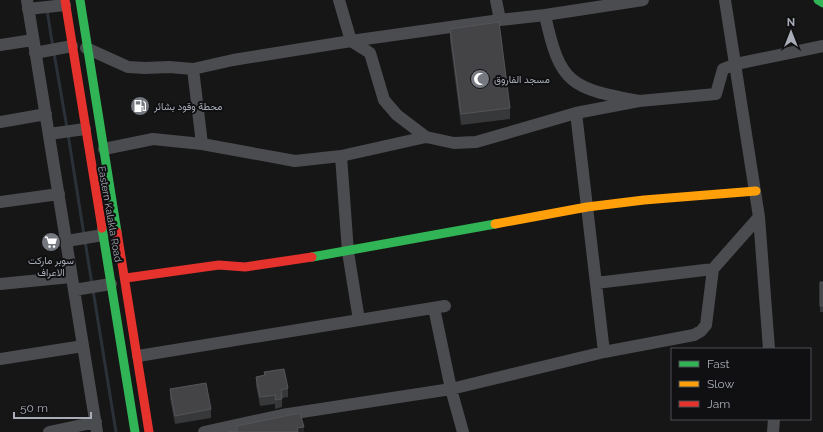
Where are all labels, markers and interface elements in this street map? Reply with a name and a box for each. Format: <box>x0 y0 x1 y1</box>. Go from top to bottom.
north arrow <box>771 12 811 52</box>
text: N <box>787 16 795 29</box>
mosque icon: مسجد الفاروق <box>469 68 491 90</box>
place label: مسجد الفاروق <box>494 74 550 86</box>
fuel station icon: محطة وقود بشائر <box>129 95 151 117</box>
place label: محطة وقود بشائر <box>153 101 222 113</box>
street label: Eastern Kalakla Road <box>96 165 124 263</box>
supermarket icon: سوبر ماركت الاعراف <box>40 231 62 253</box>
place label: سوبر ماركت الاعراف <box>28 255 74 279</box>
legend <box>671 348 811 420</box>
text: Fast <box>707 357 730 371</box>
text: Slow <box>707 377 734 391</box>
scale bar <box>14 394 91 420</box>
text: Jam <box>707 397 730 411</box>
text: 50 m <box>20 401 48 415</box>

